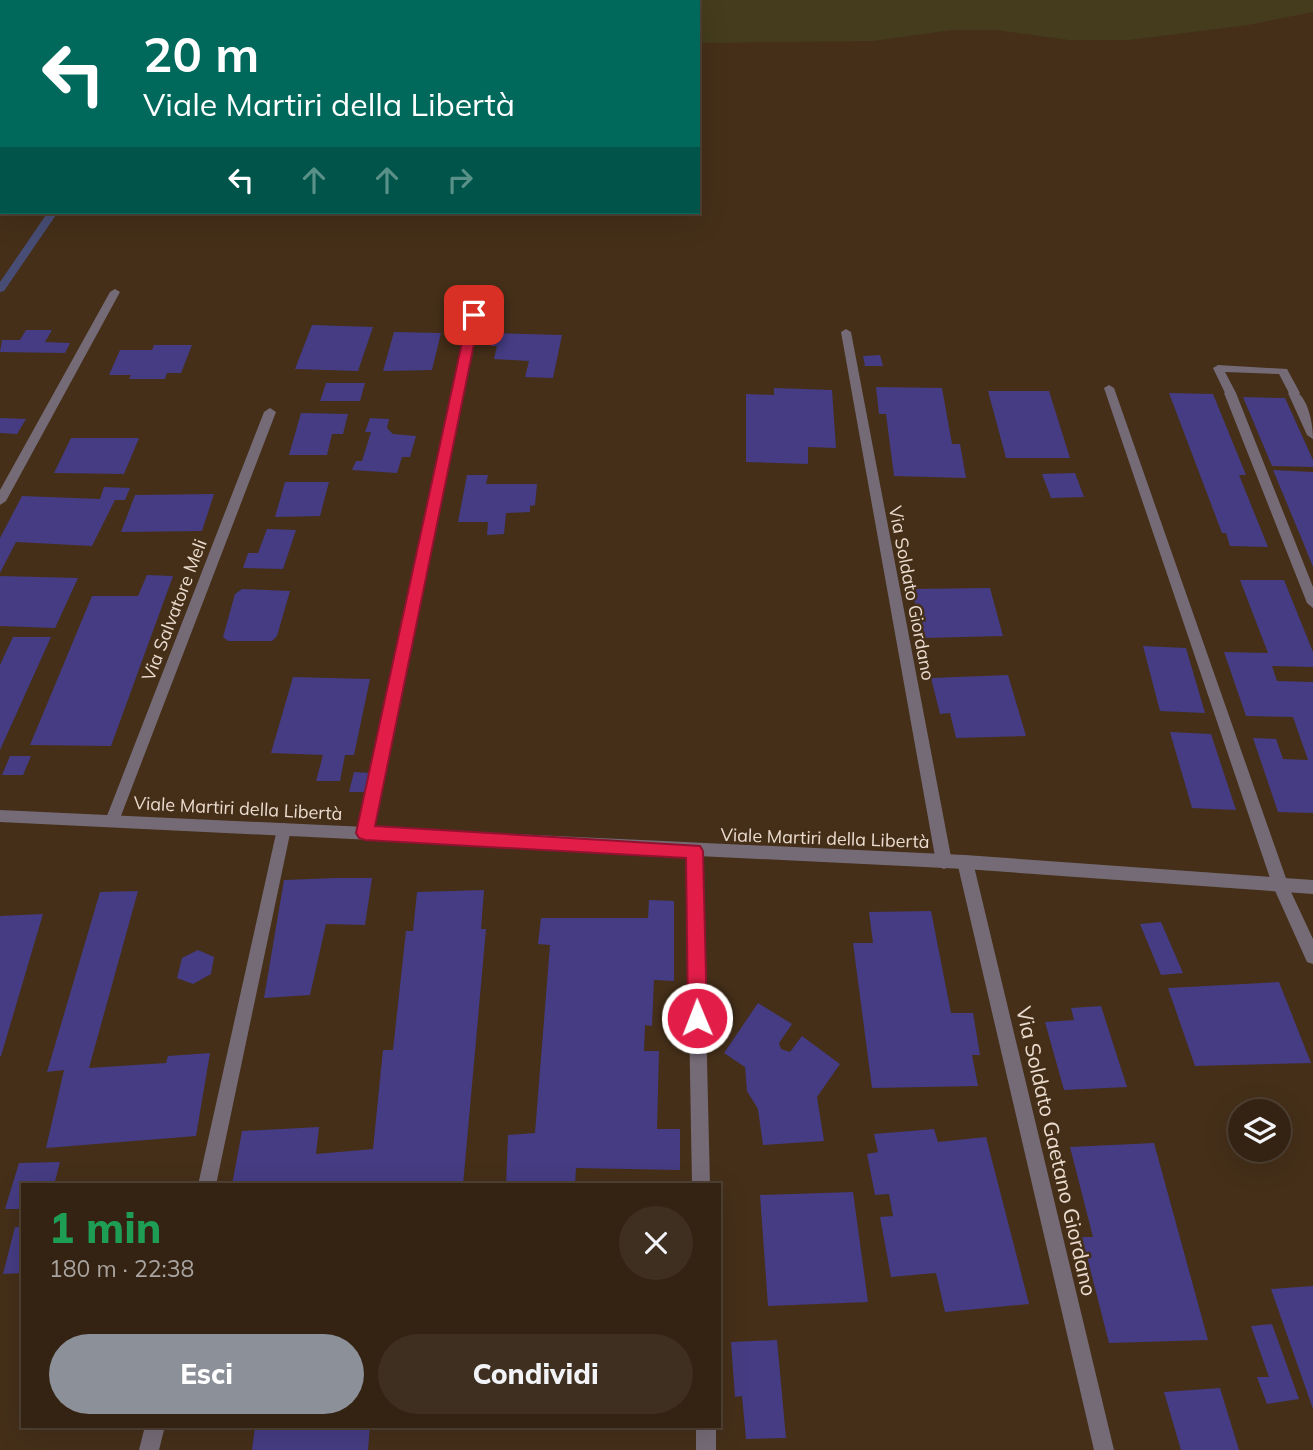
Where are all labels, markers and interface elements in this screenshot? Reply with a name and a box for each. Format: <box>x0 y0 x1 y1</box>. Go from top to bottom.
text: 20 m <box>143 23 259 84</box>
icon: left <box>28 28 119 119</box>
text: Viale Martiri della Libertà <box>143 84 515 124</box>
icon: left <box>222 161 260 199</box>
icon: ahead <box>295 161 333 199</box>
icon: ahead <box>368 161 406 199</box>
icon: right <box>441 161 479 199</box>
pin <box>444 285 504 345</box>
icon: arrive <box>455 296 493 334</box>
street label: Via Soldato Giordano <box>884 504 940 682</box>
street label: Via Salvatore Meli <box>136 536 212 684</box>
street label: Viale Martiri della Libertà <box>133 791 343 825</box>
street label: Viale Martiri della Libertà <box>720 823 930 853</box>
position arrow <box>660 981 734 1055</box>
street label: Via Soldato Gaetano Giordano <box>1011 1004 1103 1298</box>
map controls <box>1228 1099 1291 1162</box>
button: layers <box>1228 1099 1291 1162</box>
text: 1 min <box>49 1201 162 1254</box>
button: close <box>619 1206 693 1280</box>
text: 180 m · 22:38 <box>49 1254 194 1283</box>
button: Esci <box>49 1334 364 1414</box>
button: Condividi <box>378 1334 693 1414</box>

